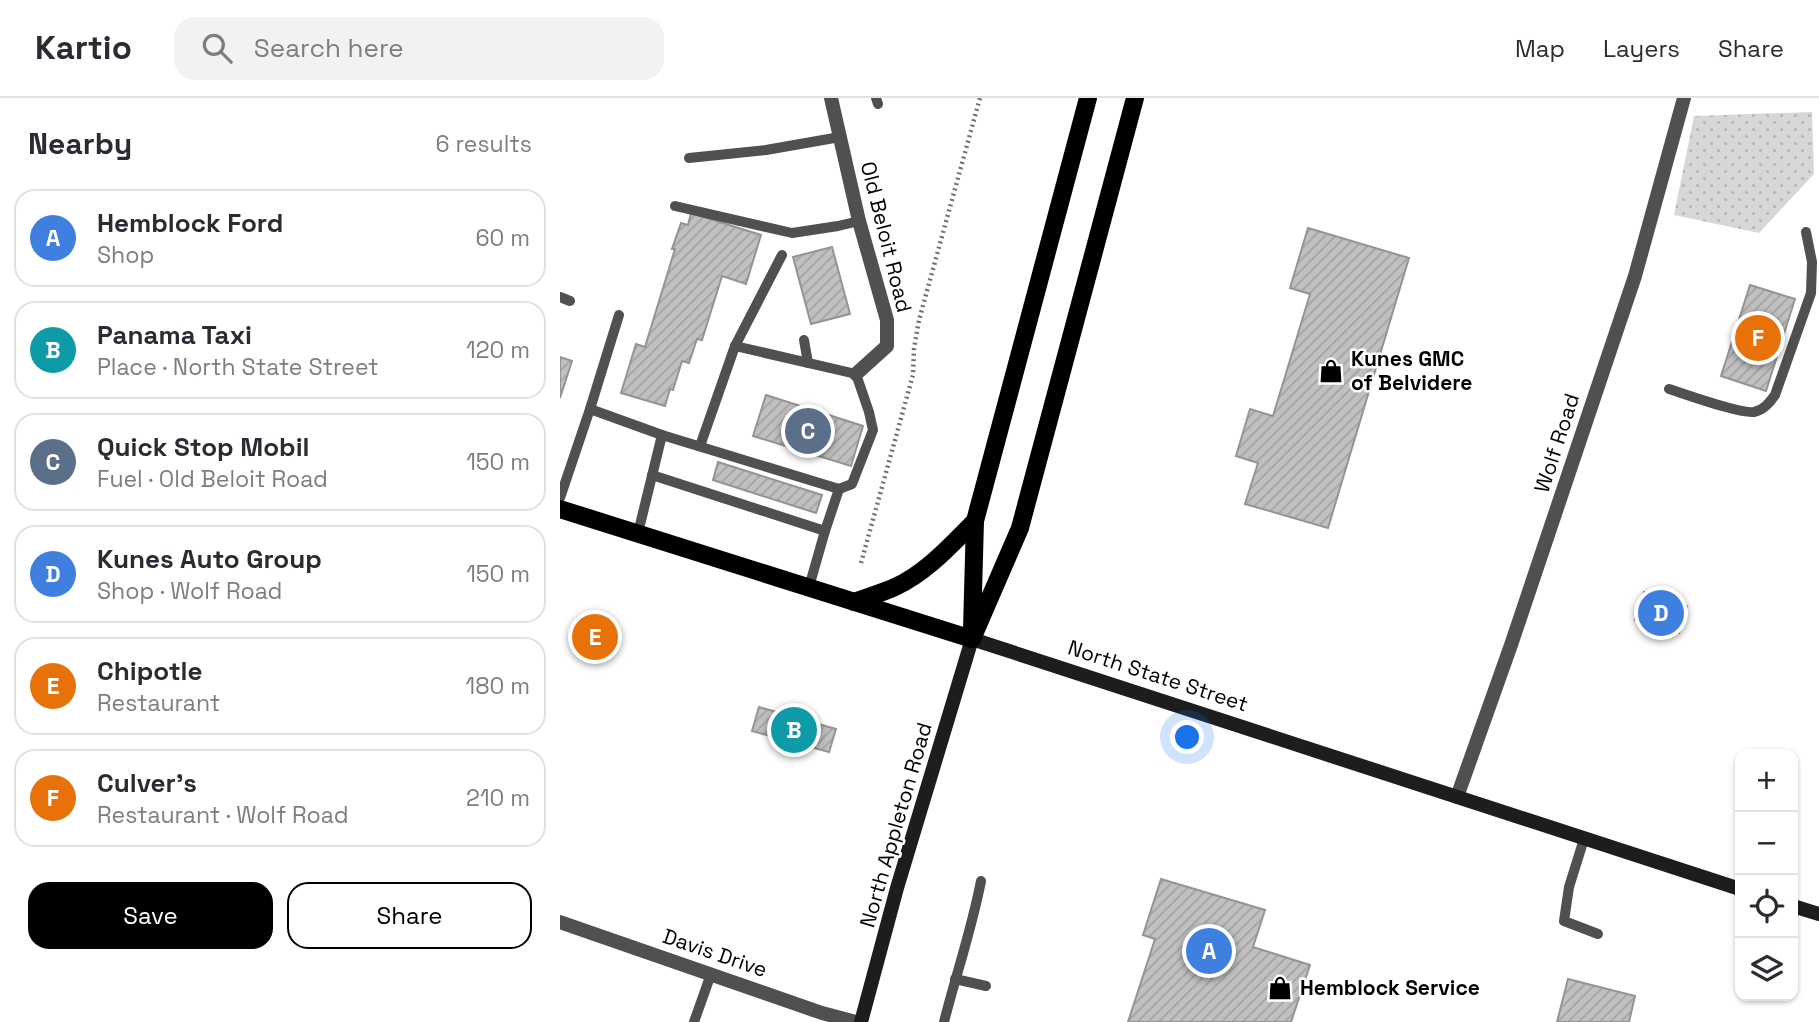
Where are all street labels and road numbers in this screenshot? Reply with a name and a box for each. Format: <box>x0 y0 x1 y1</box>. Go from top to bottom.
street label: Old Beloit Road <box>855 159 918 315</box>
street label: Wolf Road <box>1528 390 1585 496</box>
street label: North State Street <box>1065 634 1252 717</box>
street label: North Appleton Road <box>853 719 938 930</box>
street label: Davis Drive <box>659 922 771 983</box>

